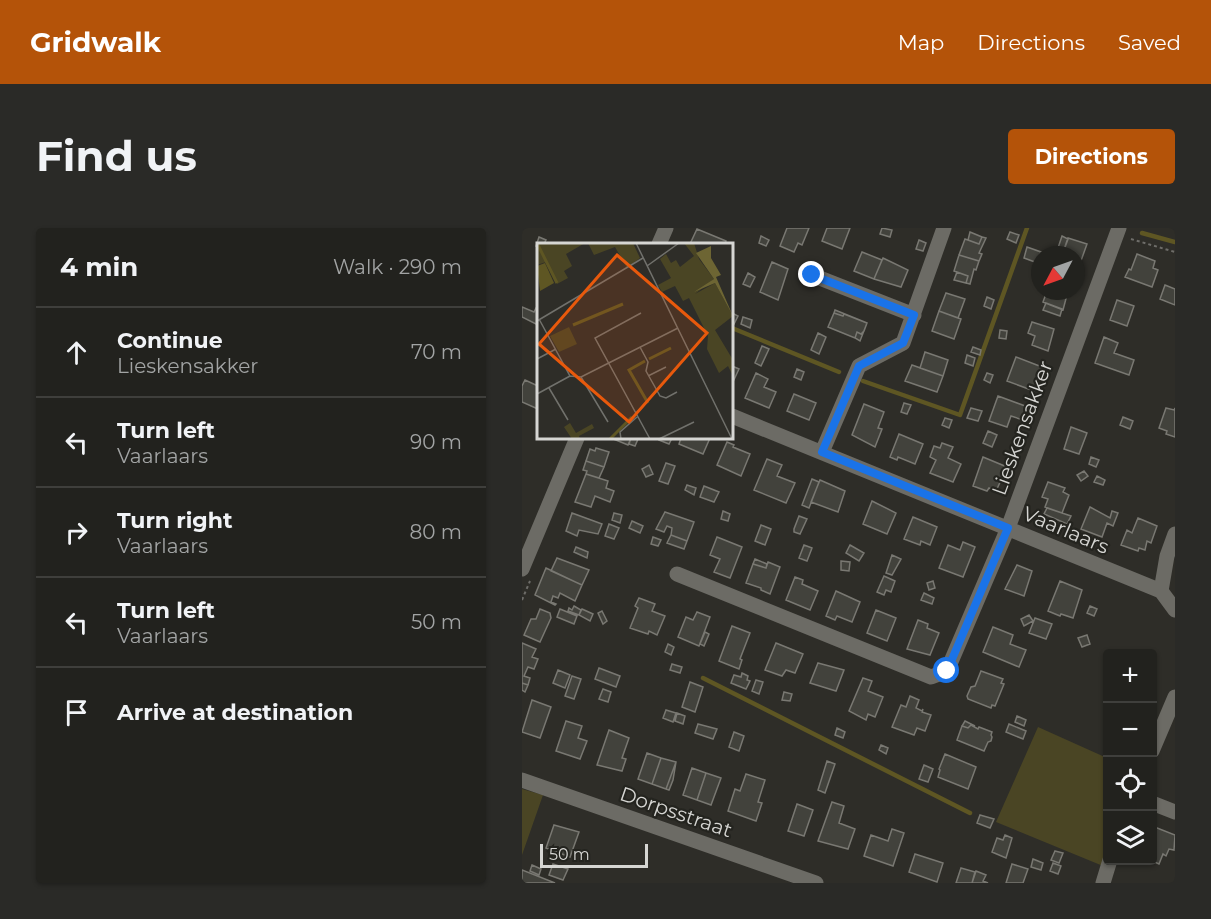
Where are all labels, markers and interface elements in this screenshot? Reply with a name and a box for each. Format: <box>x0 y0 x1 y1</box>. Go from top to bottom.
text: Gridwalk <box>30 25 161 59</box>
text: Map <box>898 30 944 55</box>
text: Directions <box>977 30 1085 55</box>
text: Saved <box>1118 30 1181 55</box>
button: Directions <box>1008 129 1175 184</box>
text: Find us <box>36 130 197 182</box>
inset map <box>537 243 734 440</box>
north arrow <box>1031 246 1085 300</box>
text: 4 min <box>60 251 138 283</box>
text: Walk · 290 m <box>333 255 462 279</box>
route end <box>798 261 824 287</box>
text: Continue <box>117 327 223 354</box>
icon: ahead <box>60 336 93 369</box>
text: 70 m <box>411 340 462 364</box>
text: Lieskensakker <box>117 354 258 378</box>
street label: Lieskensakker <box>987 358 1057 498</box>
text: Turn left <box>117 417 215 444</box>
icon: left <box>60 426 93 459</box>
text: 90 m <box>410 430 462 454</box>
text: Vaarlaars <box>117 444 208 468</box>
street label: Vaarlaars <box>1019 501 1113 559</box>
text: Turn right <box>117 507 232 534</box>
icon: right <box>60 516 93 549</box>
text: 80 m <box>410 520 462 544</box>
text: Vaarlaars <box>117 534 208 558</box>
text: Turn left <box>117 597 215 624</box>
icon: left <box>60 606 93 639</box>
text: 50 m <box>411 610 462 634</box>
text: Vaarlaars <box>117 624 208 648</box>
map controls <box>1103 649 1157 865</box>
button: + <box>1103 649 1157 703</box>
route start <box>933 657 959 683</box>
icon: arrive <box>60 696 93 729</box>
text: Arrive at destination <box>117 699 353 726</box>
button: − <box>1103 703 1157 757</box>
button: locate <box>1103 757 1157 811</box>
street label: Dorpsstraat <box>617 782 735 842</box>
button: layers <box>1103 811 1157 865</box>
scale bar <box>540 841 648 868</box>
text: 50 m <box>549 845 590 864</box>

